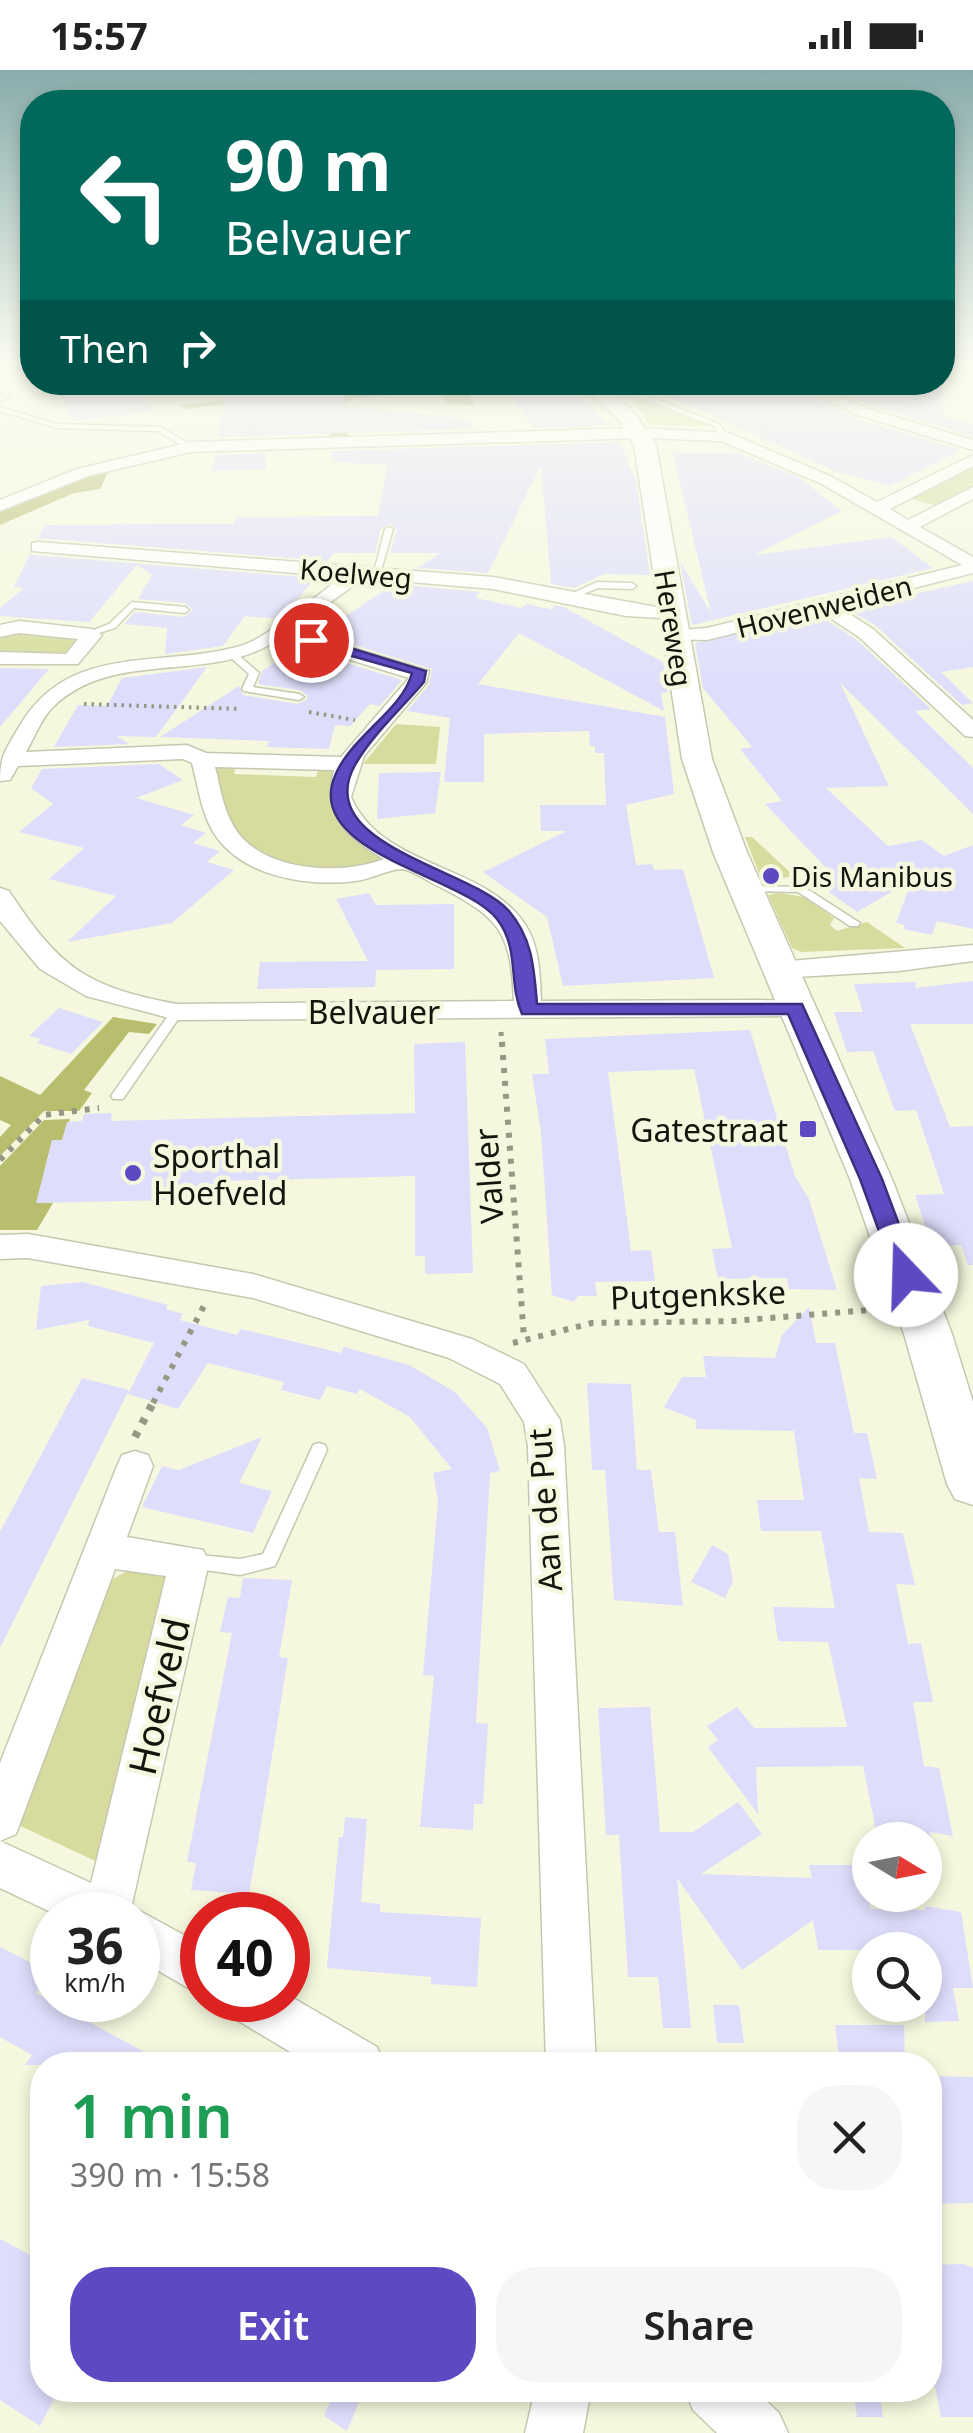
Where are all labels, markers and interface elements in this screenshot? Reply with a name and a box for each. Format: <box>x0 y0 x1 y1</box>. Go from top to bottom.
text: 15:57 <box>50 9 148 61</box>
text: 90 m <box>225 116 392 212</box>
icon: left <box>60 130 190 260</box>
text: Belvauer <box>225 207 411 268</box>
icon: right <box>170 320 225 375</box>
text: Then <box>60 322 150 374</box>
street label: Koelweg <box>298 549 414 597</box>
street label: Hovenweiden <box>732 566 916 646</box>
street label: Hereweg <box>646 567 702 689</box>
pin <box>269 598 354 683</box>
icon: arrive <box>284 613 339 668</box>
place label: Dis Manibus <box>791 857 953 895</box>
marker: Dis Manibus <box>760 865 782 887</box>
street label: Belvauer <box>308 990 440 1033</box>
place label: Gatestraat <box>630 1108 788 1151</box>
marker: Gatestraat <box>797 1118 819 1140</box>
street label: Valder <box>463 1127 513 1225</box>
place label: Sporthal Hoefveld <box>153 1134 287 1214</box>
marker: Sporthal Hoefveld <box>122 1162 144 1184</box>
position arrow <box>854 1223 958 1327</box>
street label: Putgenkske <box>609 1269 787 1319</box>
street label: Aan de Put <box>517 1427 571 1593</box>
street label: Hoefveld <box>115 1612 201 1780</box>
north arrow <box>852 1822 942 1912</box>
map controls <box>852 1822 942 2022</box>
speed limit sign: 40 <box>180 1892 310 2022</box>
text: 36 <box>66 1911 124 1979</box>
button: search <box>852 1932 942 2022</box>
text: km/h <box>64 1965 126 1999</box>
text: 1 min <box>70 2074 233 2156</box>
button: close <box>797 2085 902 2190</box>
text: 390 m · 15:58 <box>70 2153 270 2196</box>
button: Exit <box>70 2267 476 2382</box>
button: Share <box>496 2267 902 2382</box>

